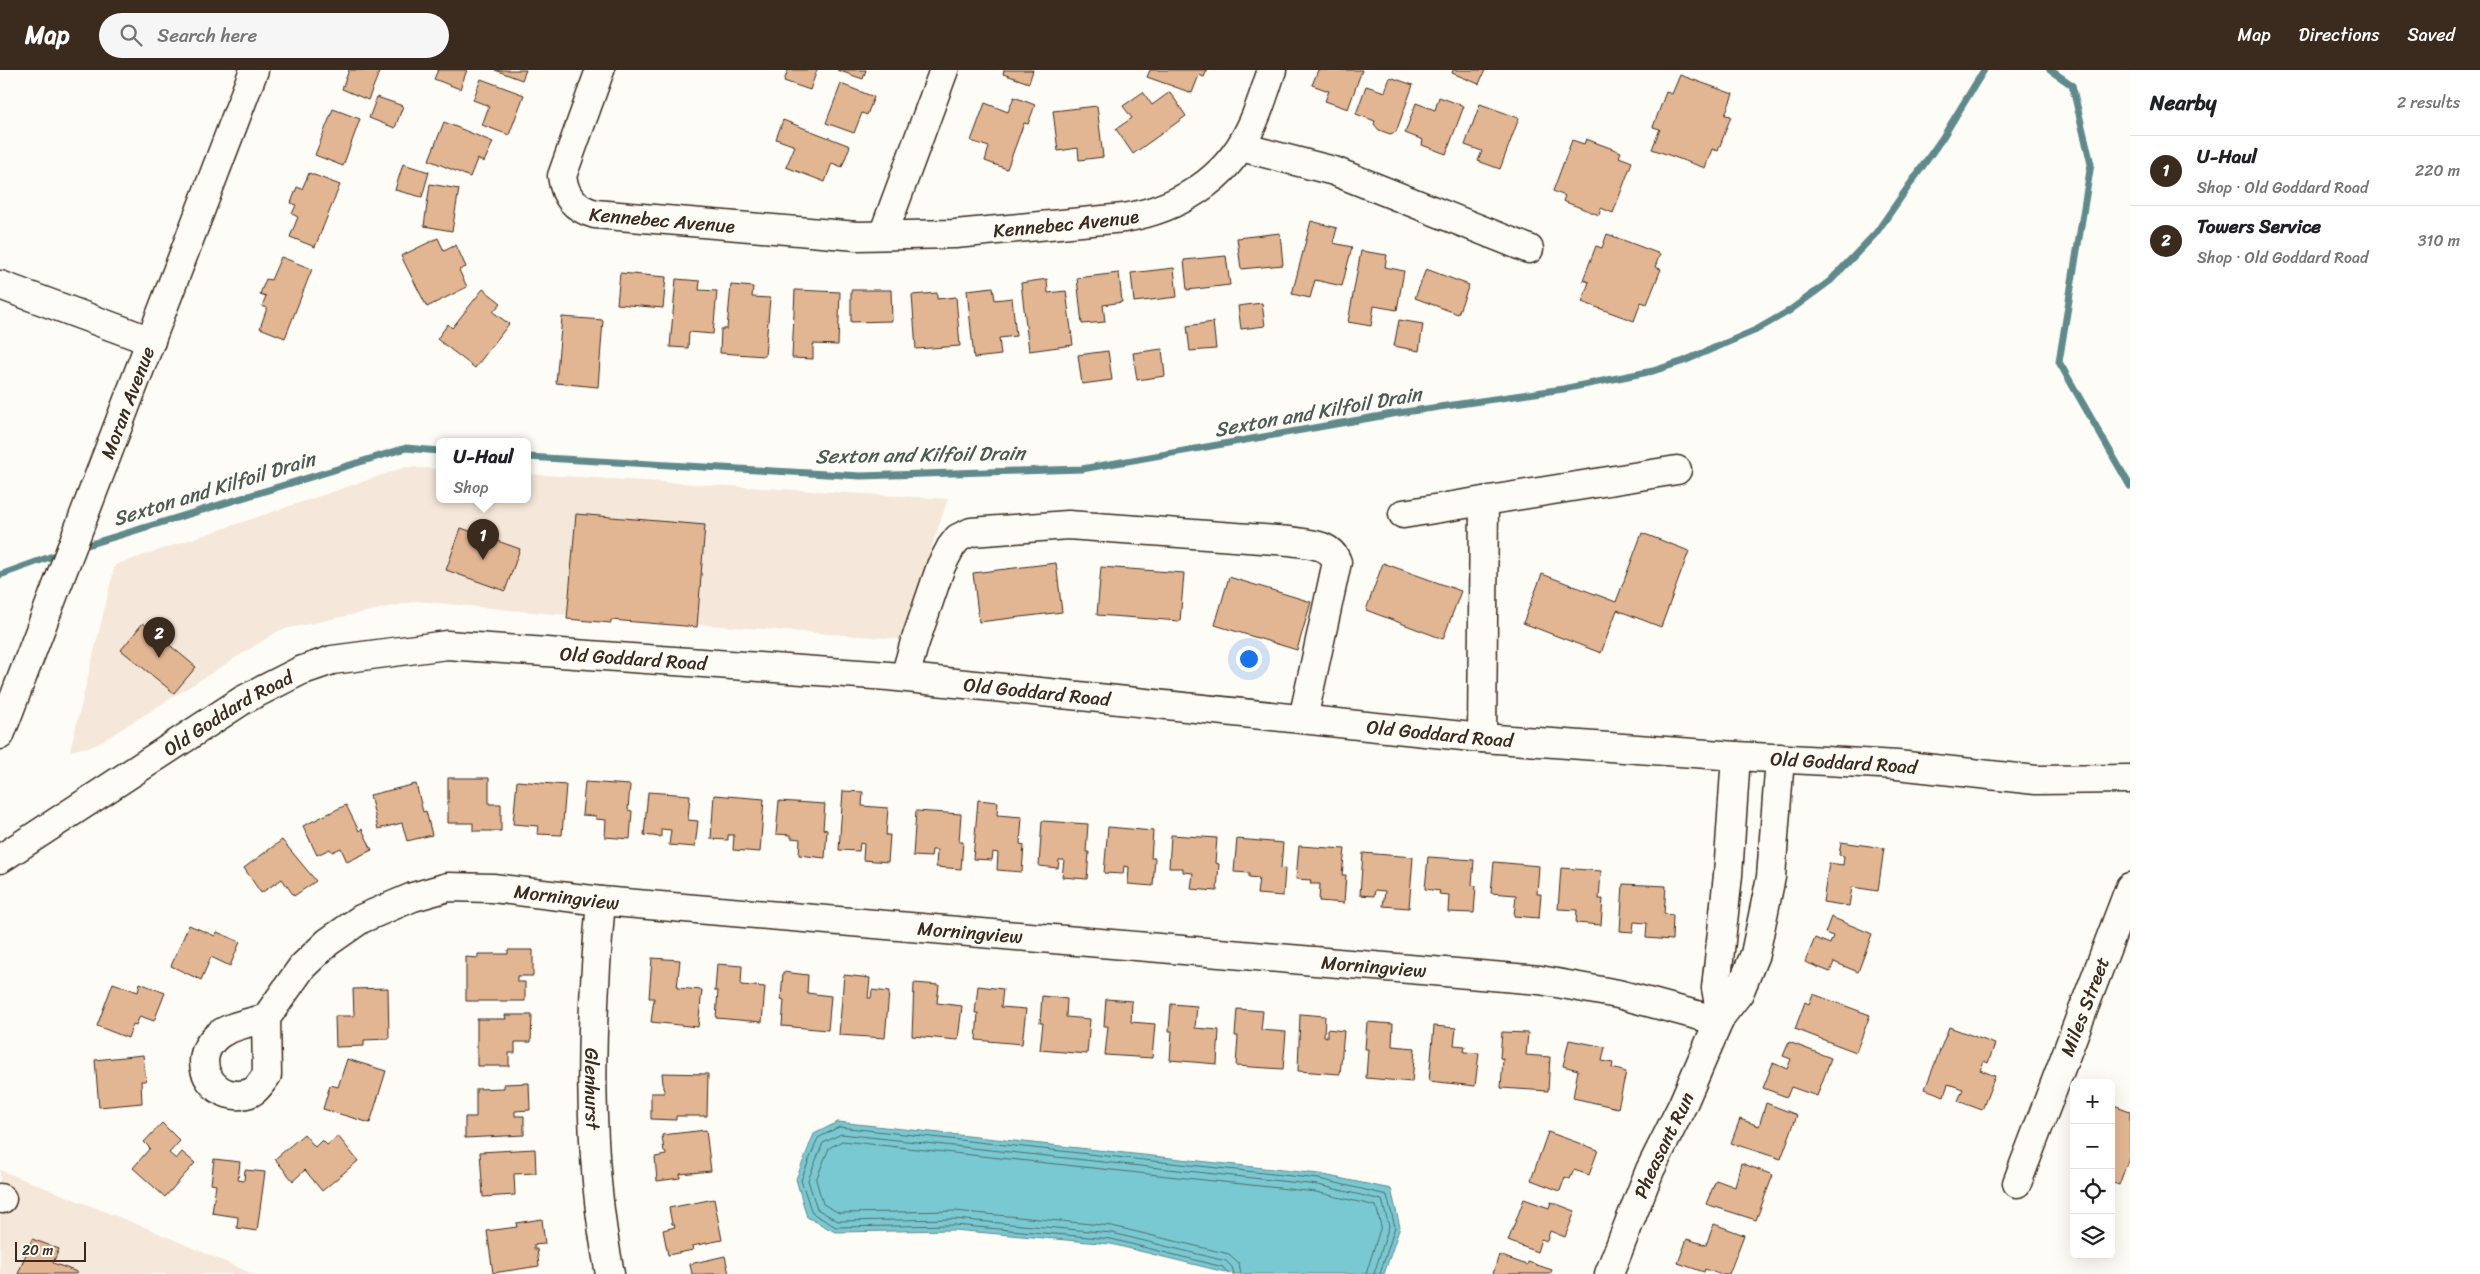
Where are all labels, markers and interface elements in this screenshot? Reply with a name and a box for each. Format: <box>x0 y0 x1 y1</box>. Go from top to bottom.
search box <box>99 13 449 58</box>
text: Map <box>25 14 69 56</box>
text: Search here <box>157 19 257 52</box>
text: Map <box>2238 19 2271 51</box>
text: Directions <box>2299 19 2380 51</box>
text: Saved <box>2408 19 2455 51</box>
icon: search <box>117 21 145 49</box>
text: Nearby <box>2150 84 2216 122</box>
text: 2 results <box>2397 88 2460 117</box>
text: U-Haul <box>2197 140 2257 173</box>
text: 1 <box>2163 156 2169 185</box>
text: 220 m <box>2415 156 2460 185</box>
text: Shop · Old Goddard Road <box>2197 173 2368 202</box>
street label: Kennebec Avenue <box>588 197 736 242</box>
street label: Kennebec Avenue <box>992 199 1142 247</box>
text: Towers Service <box>2197 210 2321 243</box>
text: 2 <box>2161 226 2171 255</box>
text: 310 m <box>2418 226 2460 255</box>
text: Shop · Old Goddard Road <box>2197 243 2368 272</box>
street label: Moran Avenue <box>90 341 164 464</box>
water label: Sexton and Kilfoil Drain <box>1212 376 1427 447</box>
water label: Sexton and Kilfoil Drain <box>815 436 1027 474</box>
popup <box>436 438 531 503</box>
text: U-Haul <box>454 440 513 473</box>
water label: Sexton and Kilfoil Drain <box>109 441 322 536</box>
text: Shop <box>454 473 489 502</box>
pin: 1 <box>467 519 499 560</box>
pin: 2 <box>143 617 175 658</box>
street label: Old Goddard Road <box>559 636 710 680</box>
your location <box>1236 646 1262 672</box>
street label: Old Goddard Road <box>156 660 301 765</box>
street label: Old Goddard Road <box>962 668 1114 716</box>
street label: Old Goddard Road <box>1365 710 1516 757</box>
street label: Old Goddard Road <box>1769 741 1921 784</box>
street label: Morningview <box>512 874 621 919</box>
street label: Morningview <box>916 911 1024 953</box>
street label: Morningview <box>1320 945 1428 987</box>
street label: Miles Street <box>2050 952 2118 1061</box>
street label: Glenhurst <box>576 1048 610 1132</box>
map controls <box>2070 1079 2115 1259</box>
button: + <box>2070 1079 2115 1124</box>
street label: Pheasant Run <box>1624 1087 1703 1203</box>
button: − <box>2070 1124 2115 1169</box>
button: locate <box>2070 1169 2115 1214</box>
button: layers <box>2070 1214 2115 1259</box>
text: 20 m <box>22 1238 53 1263</box>
scale bar <box>15 1239 86 1262</box>

